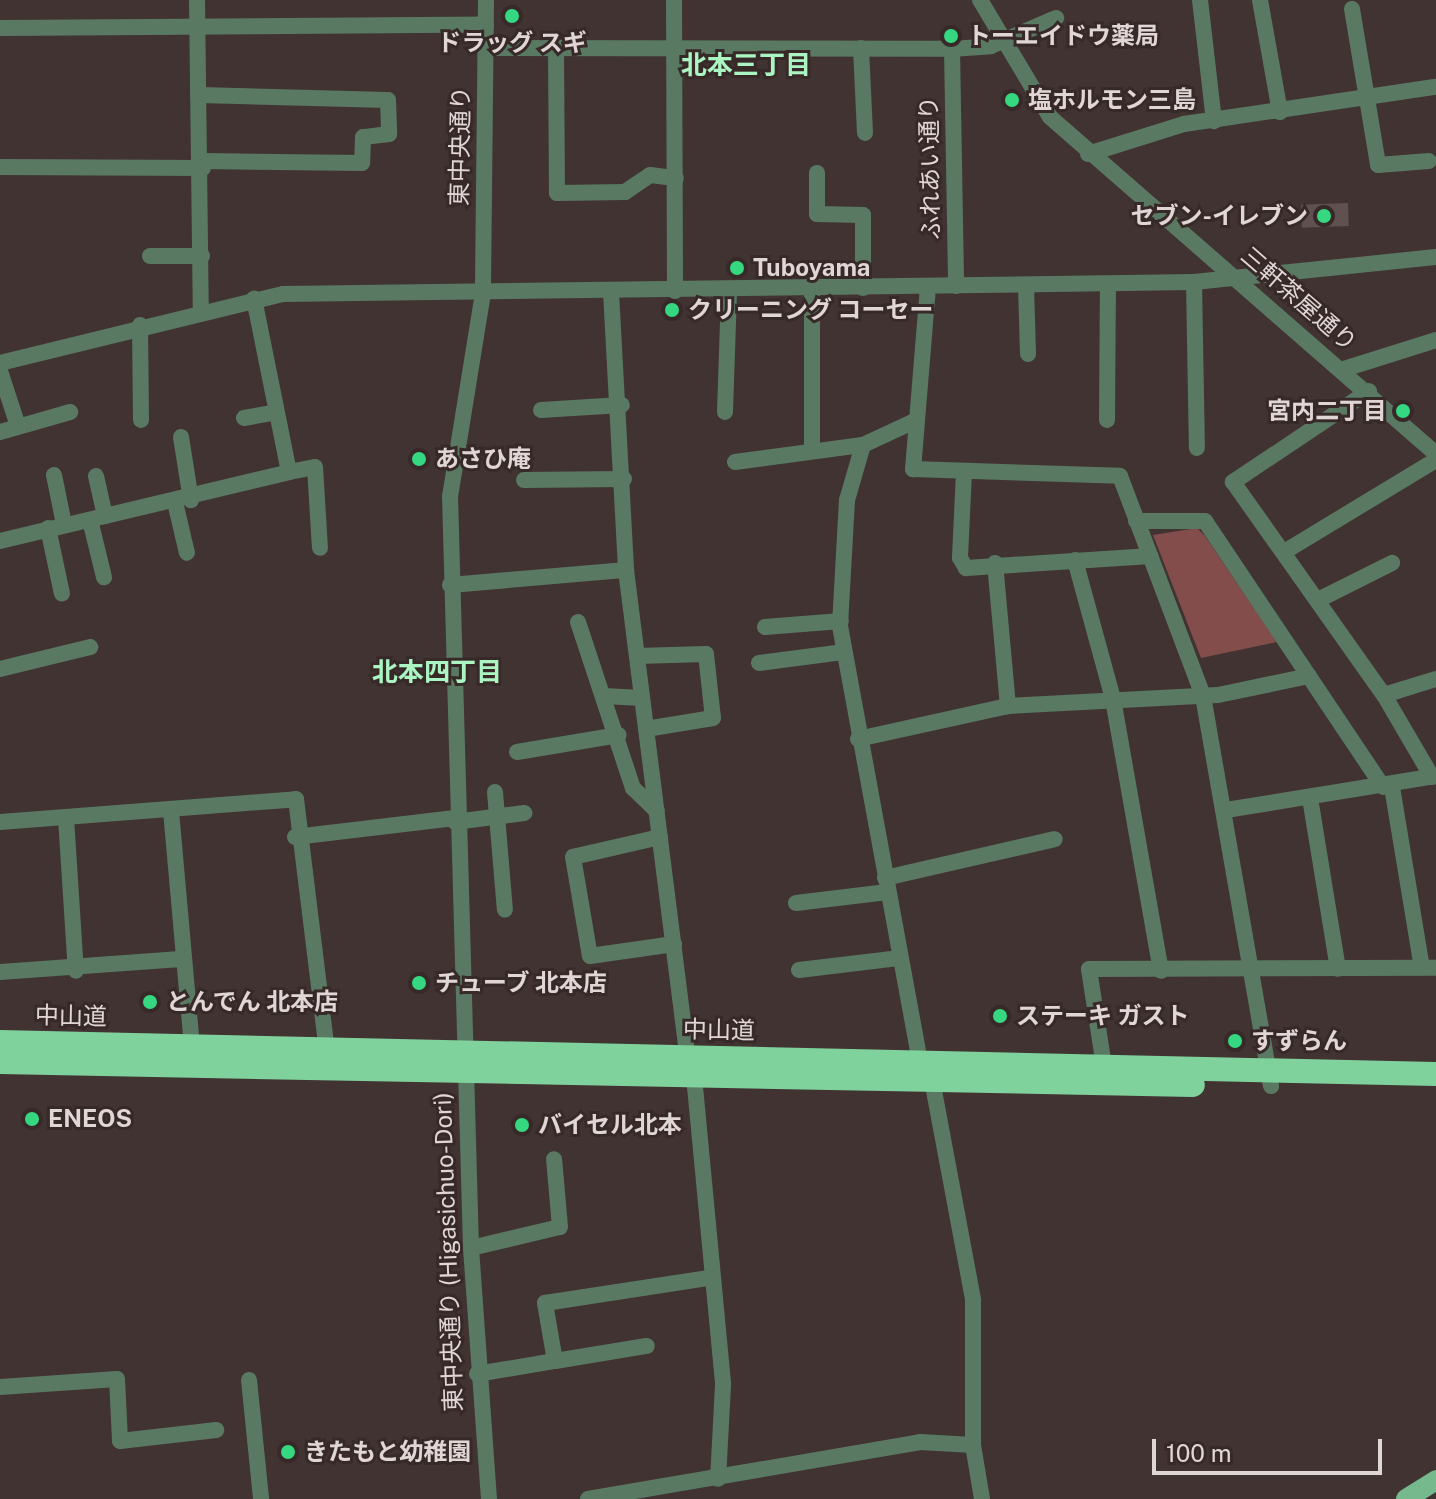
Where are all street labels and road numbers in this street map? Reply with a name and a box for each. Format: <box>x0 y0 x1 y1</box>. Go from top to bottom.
street label: 東中央通り <box>445 86 475 206</box>
street label: ふれあい通り <box>914 96 946 240</box>
street label: 三軒茶屋通り <box>1235 241 1363 357</box>
street label: 中山道 <box>35 1001 107 1031</box>
street label: 中山道 <box>683 1015 755 1045</box>
street label: 東中央通り (Higasichuo-Dori) <box>428 1092 468 1412</box>

